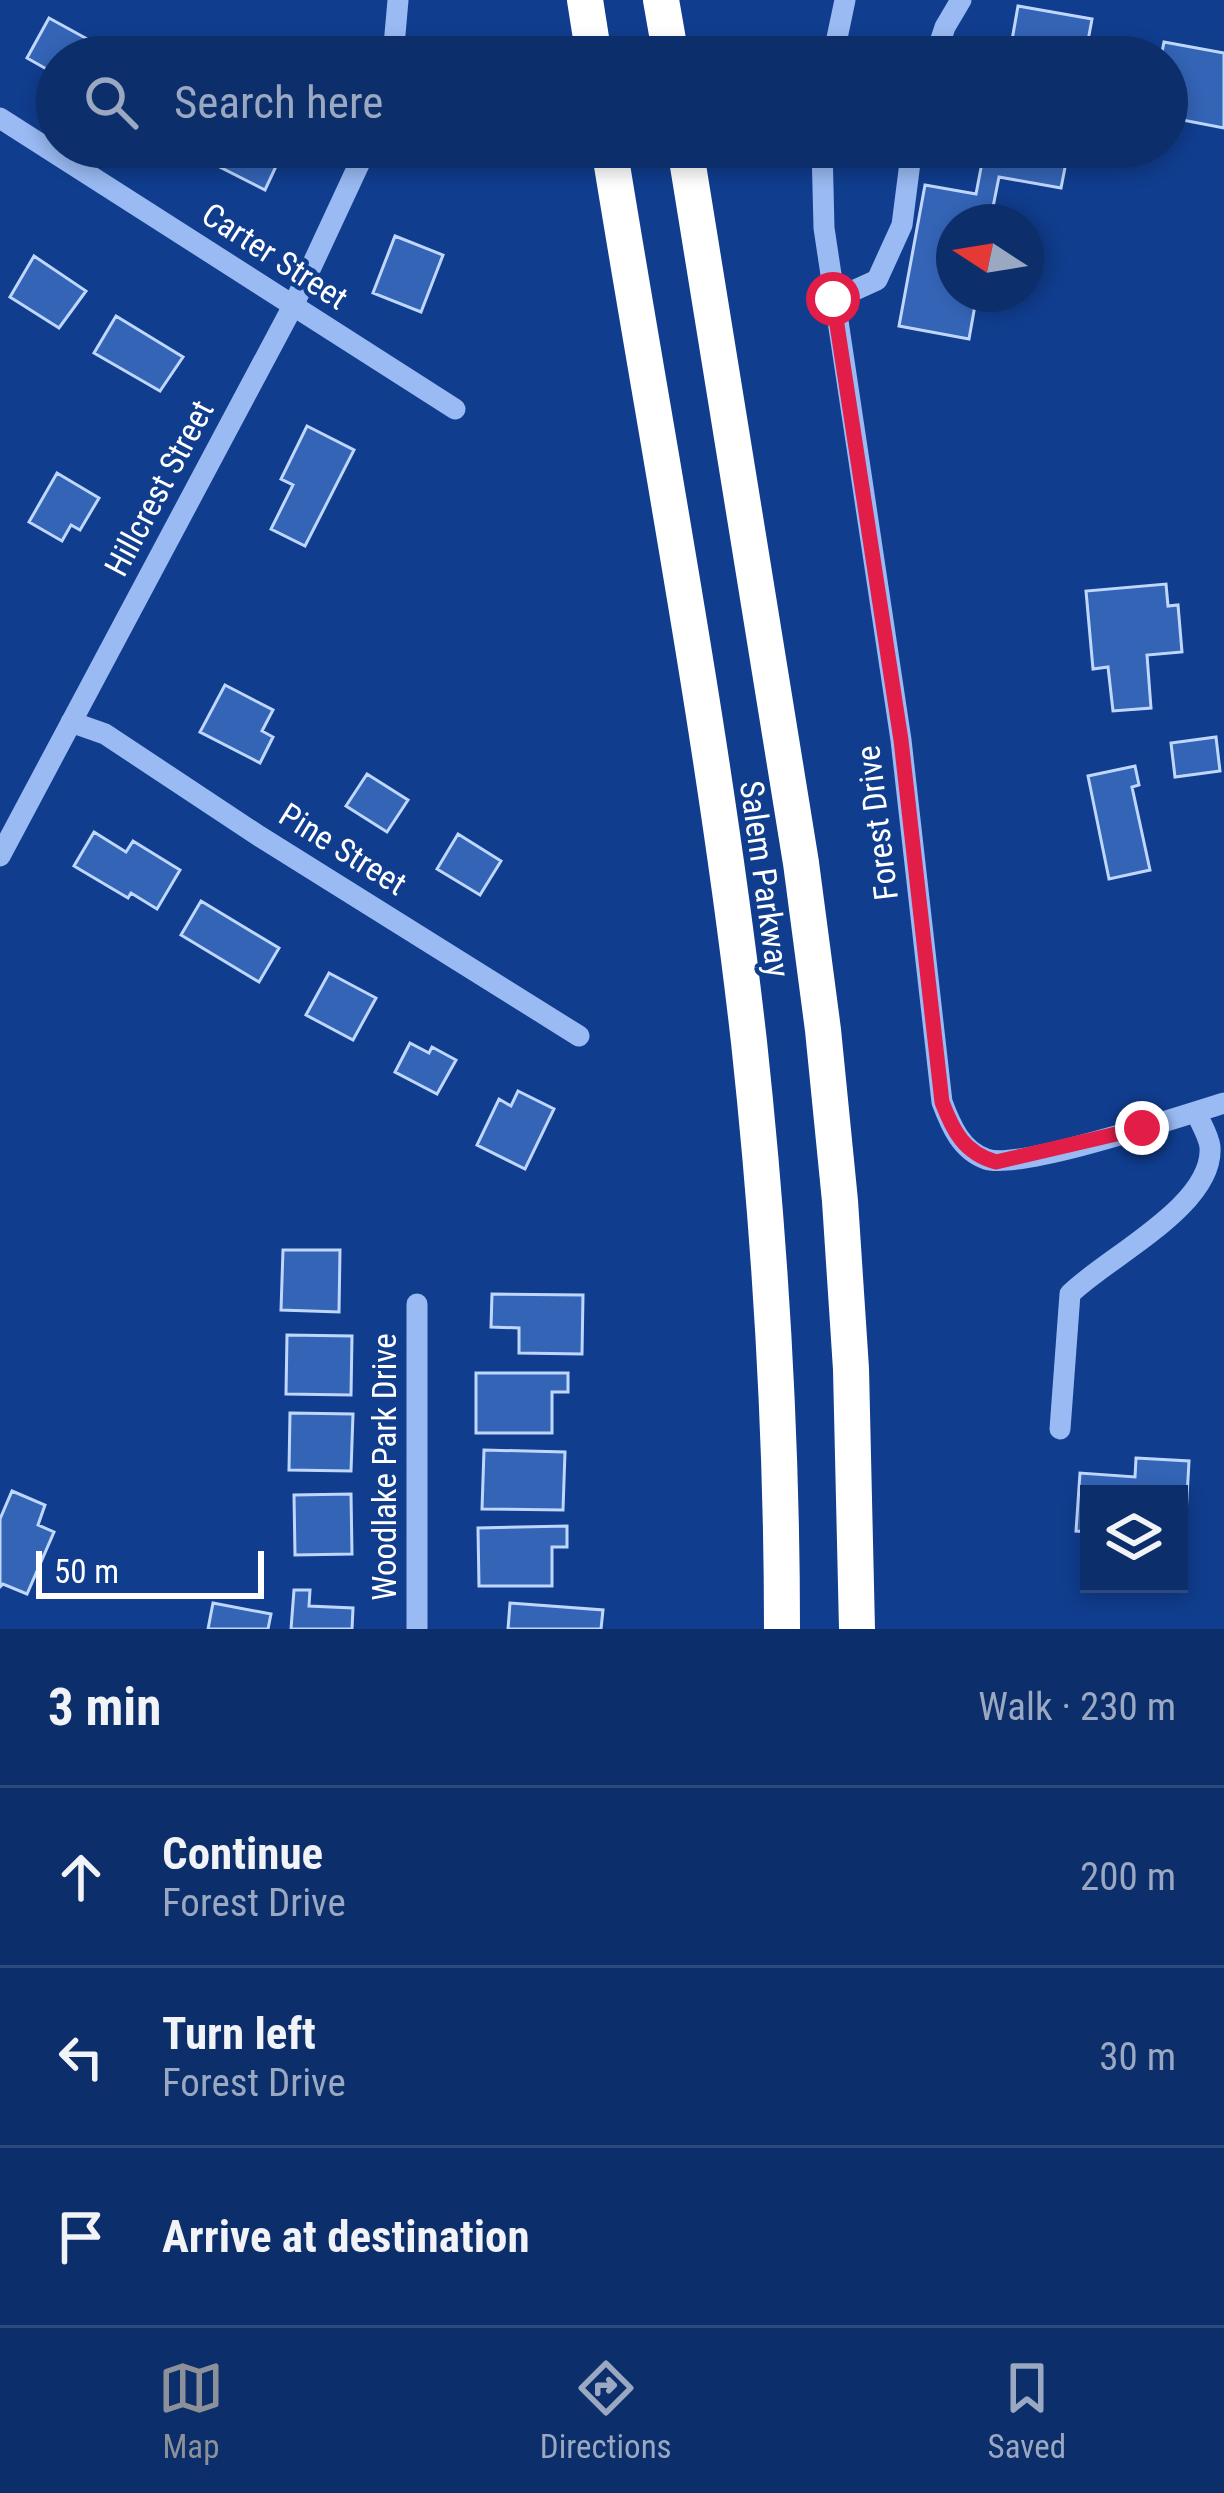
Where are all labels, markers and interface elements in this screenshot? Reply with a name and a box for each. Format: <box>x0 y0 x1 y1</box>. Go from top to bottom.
search box <box>36 36 1188 168</box>
icon: search <box>78 69 144 135</box>
text: Search here <box>174 76 383 129</box>
street label: Carter Street <box>195 195 355 317</box>
north arrow <box>936 204 1044 312</box>
route start <box>806 272 860 326</box>
street label: Hillcrest Street <box>96 393 222 583</box>
street label: Forest Drive <box>848 743 906 903</box>
street label: Salem Parkway <box>732 778 798 980</box>
street label: Pine Street <box>272 795 414 903</box>
route end <box>1115 1101 1169 1155</box>
street label: Woodlake Park Drive <box>365 1333 404 1601</box>
map controls <box>1080 1485 1188 1593</box>
button: layers <box>1080 1485 1188 1593</box>
scale bar <box>36 1545 264 1598</box>
text: 50 m <box>54 1552 119 1591</box>
text: 3 min <box>48 1678 161 1737</box>
text: Walk · 230 m <box>978 1684 1176 1730</box>
text: Continue <box>162 1827 323 1880</box>
icon: ahead <box>48 1844 114 1910</box>
text: 200 m <box>1080 1854 1176 1900</box>
text: Forest Drive <box>162 1880 346 1926</box>
text: Turn left <box>162 2007 316 2060</box>
icon: left <box>48 2024 114 2090</box>
text: 30 m <box>1099 2034 1176 2080</box>
text: Forest Drive <box>162 2060 346 2106</box>
icon: arrive <box>48 2204 114 2270</box>
text: Arrive at destination <box>162 2210 530 2263</box>
tab: Map <box>158 2355 224 2466</box>
tab: Directions <box>540 2355 672 2466</box>
tab: Saved <box>988 2355 1066 2466</box>

